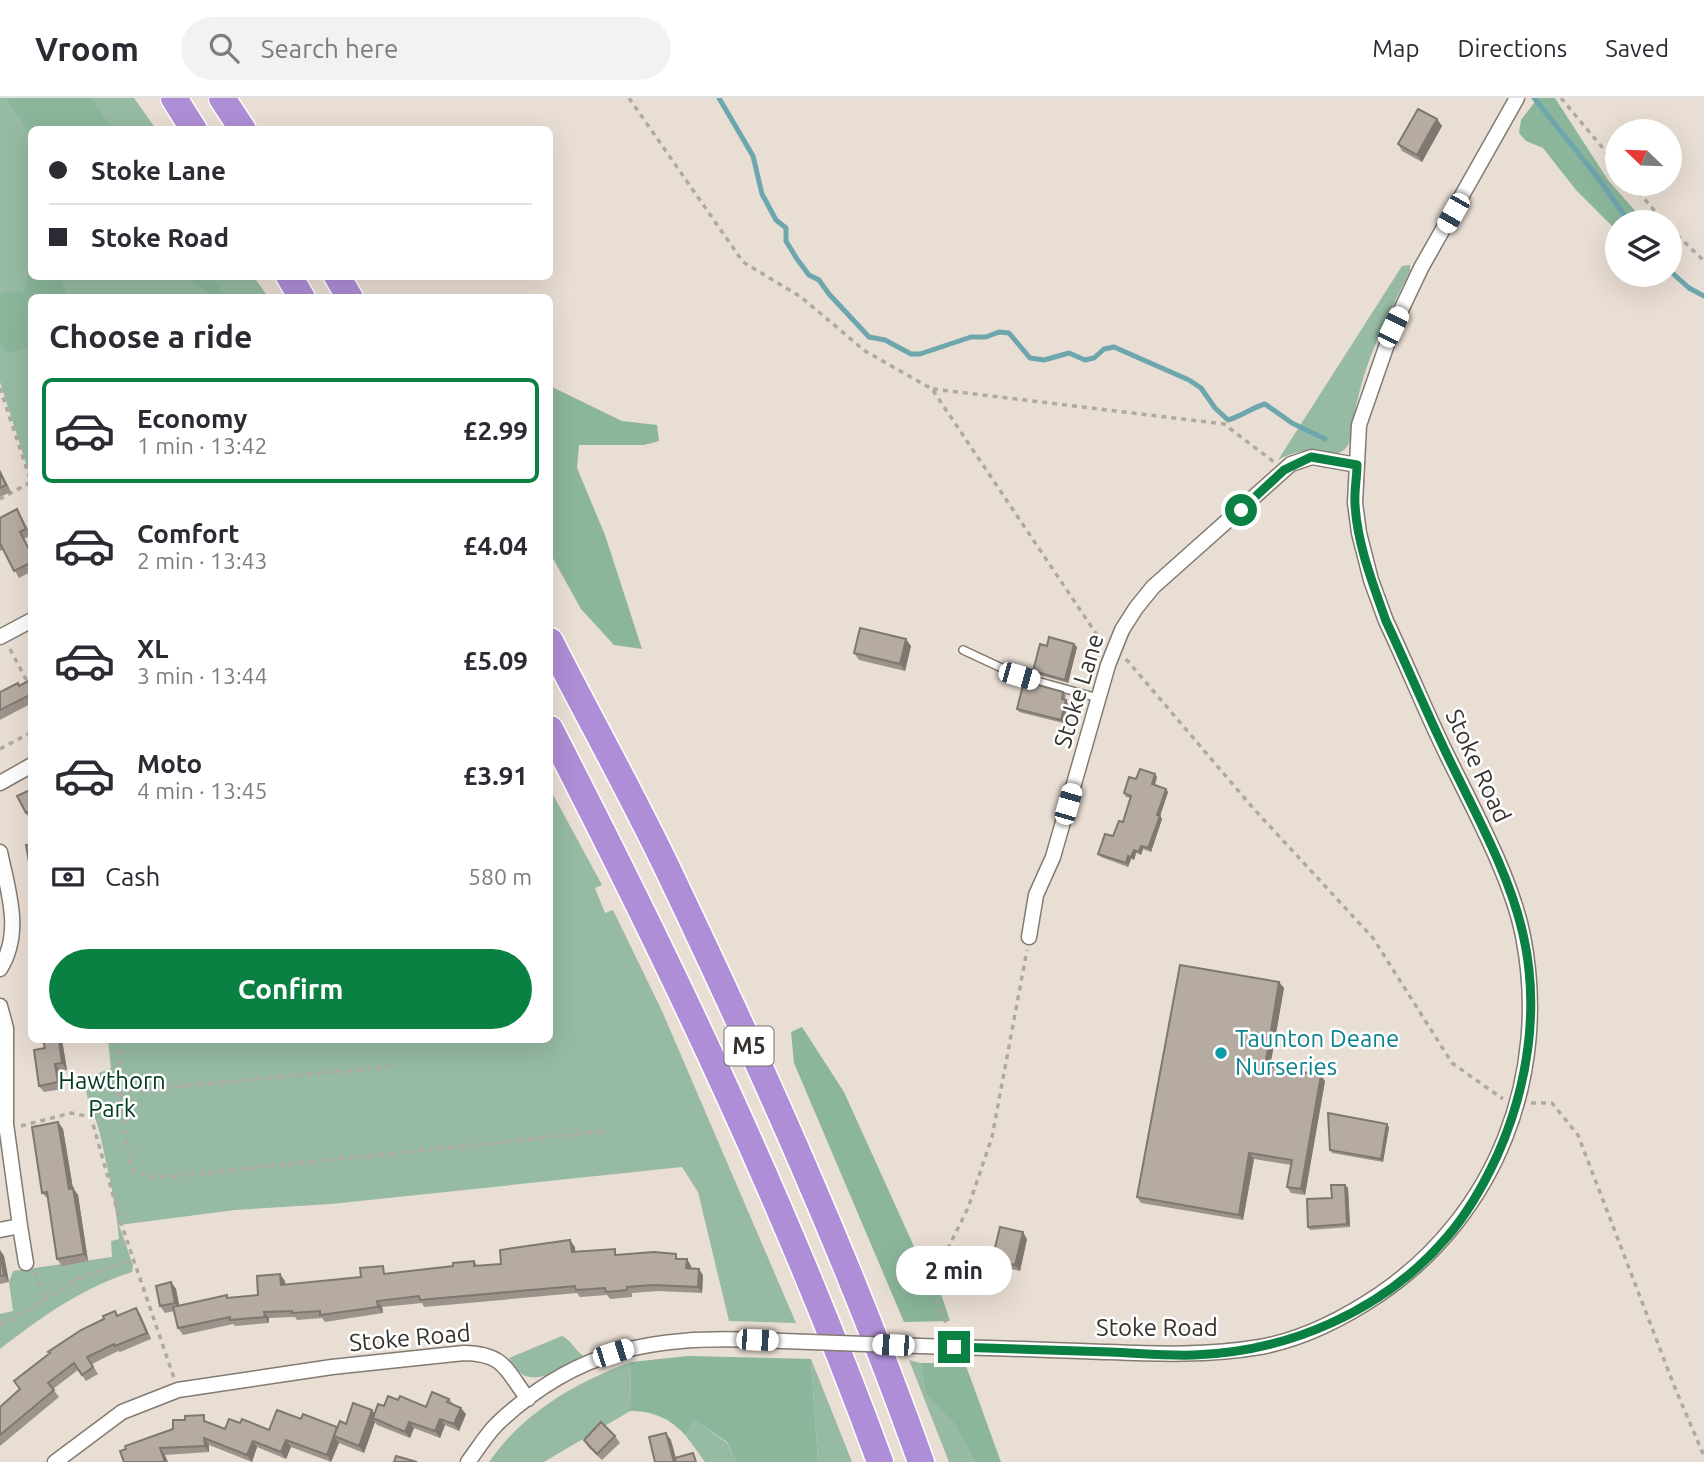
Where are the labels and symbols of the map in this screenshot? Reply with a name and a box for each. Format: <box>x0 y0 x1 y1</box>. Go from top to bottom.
north arrow <box>1605 119 1682 196</box>
car <box>1434 190 1473 236</box>
car <box>1375 304 1412 350</box>
route start <box>1225 494 1257 526</box>
street label: Stoke Lane <box>1048 630 1109 751</box>
car <box>996 660 1043 692</box>
street label: Stoke Road <box>1440 705 1516 827</box>
car <box>1053 781 1084 827</box>
place label: Taunton Deane Nurseries <box>1235 1025 1399 1080</box>
road number: M5 <box>724 1026 774 1065</box>
marker: Taunton Deane Nurseries <box>1213 1045 1229 1061</box>
park label: Hawthorn Park <box>58 1067 166 1122</box>
callout: 2 min <box>896 1246 1012 1294</box>
street label: Stoke Road <box>1096 1314 1218 1341</box>
street label: Stoke Road <box>348 1319 472 1356</box>
car <box>736 1329 779 1351</box>
route end <box>938 1331 970 1363</box>
car <box>872 1334 915 1356</box>
car <box>590 1337 637 1369</box>

